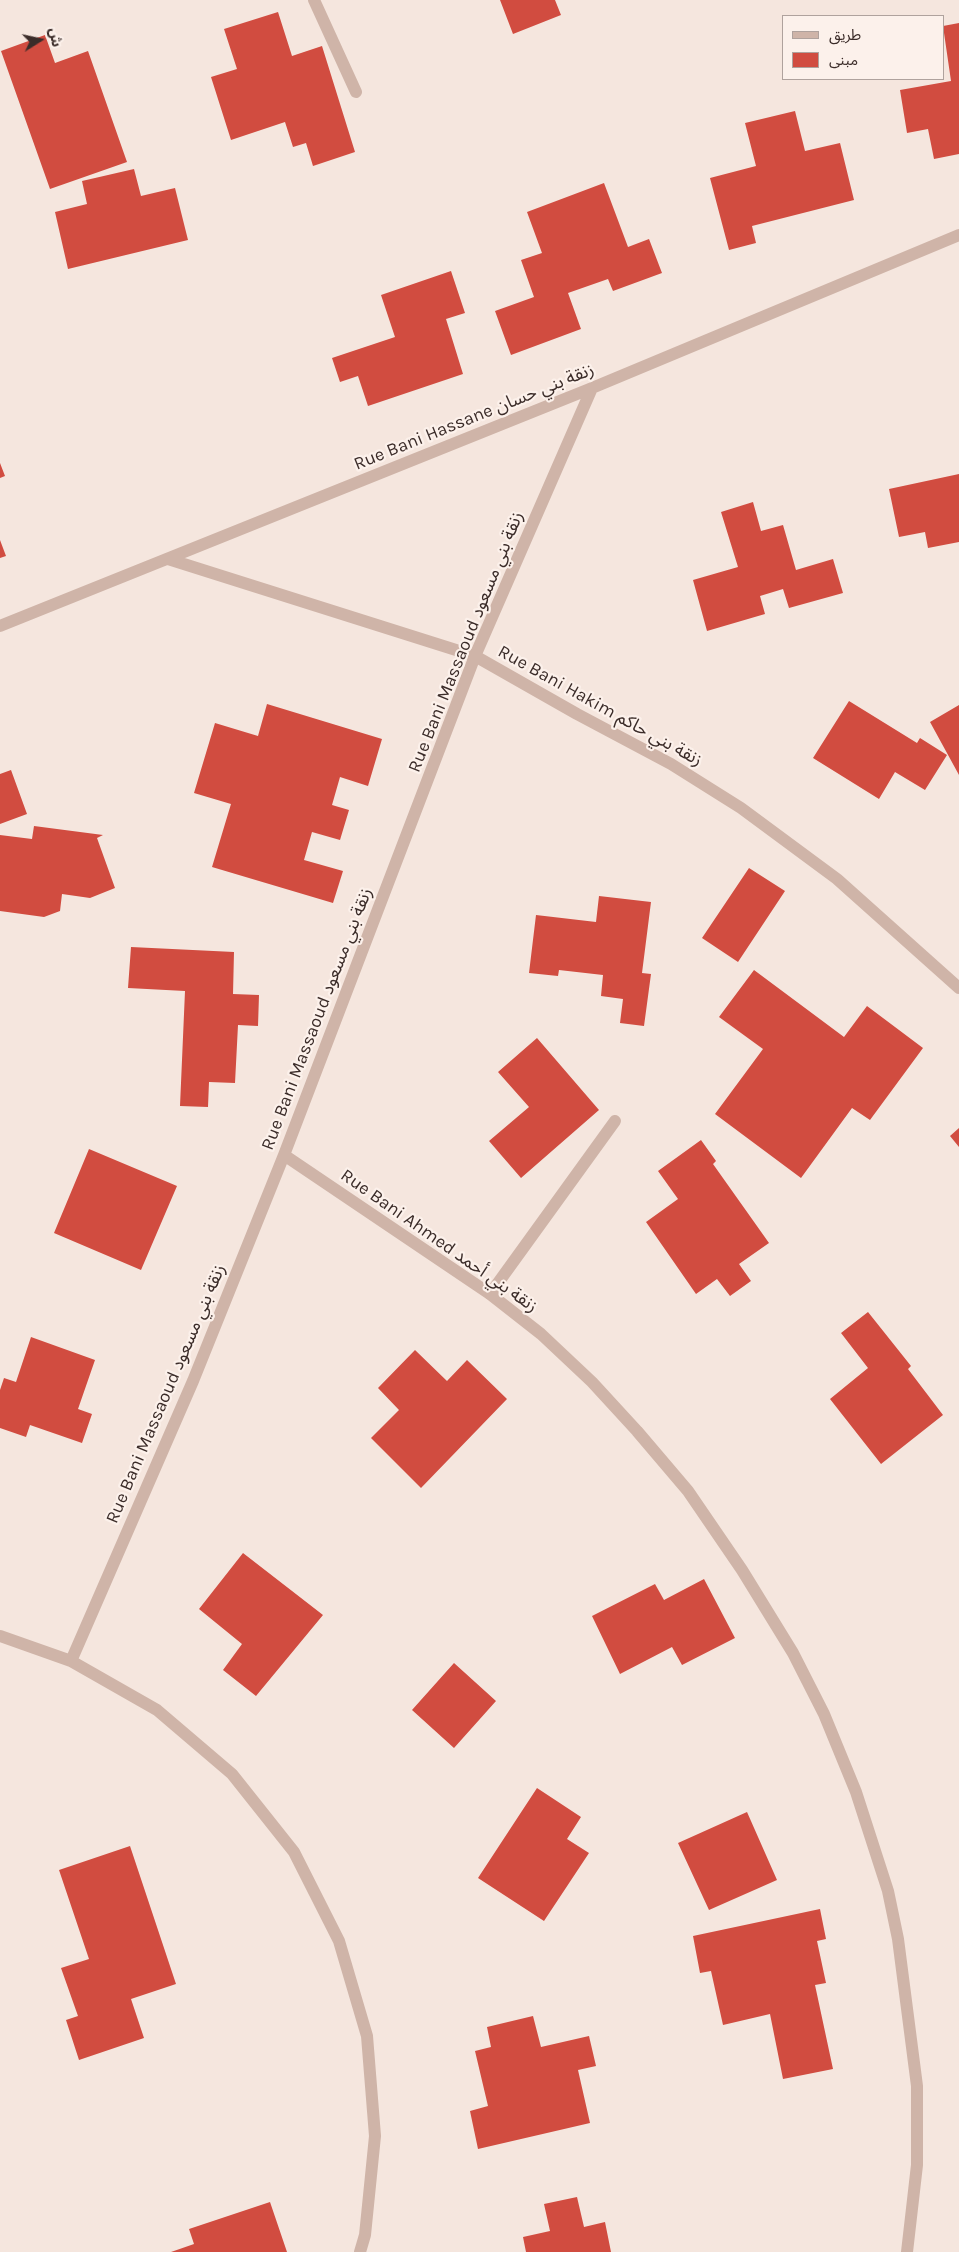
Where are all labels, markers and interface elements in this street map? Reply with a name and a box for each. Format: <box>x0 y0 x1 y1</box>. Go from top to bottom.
north arrow <box>15 15 65 65</box>
legend <box>782 15 944 80</box>
text: ش <box>45 26 65 48</box>
text: طريق <box>829 26 861 44</box>
text: مبنى <box>829 51 858 69</box>
street label: Rue Bani Hassane زنقة بني حسان <box>351 359 597 475</box>
street label: Rue Bani Massaoud زنقة بني مسعود <box>404 508 528 776</box>
street label: Rue Bani Hakim زنقة بني حاكم <box>494 641 706 771</box>
street label: Rue Bani Massaoud زنقة بني مسعود <box>257 885 377 1153</box>
street label: Rue Bani Ahmed زنقة بني أحمد <box>336 1165 542 1317</box>
street label: Rue Bani Massaoud زنقة بني مسعود <box>101 1261 231 1527</box>

